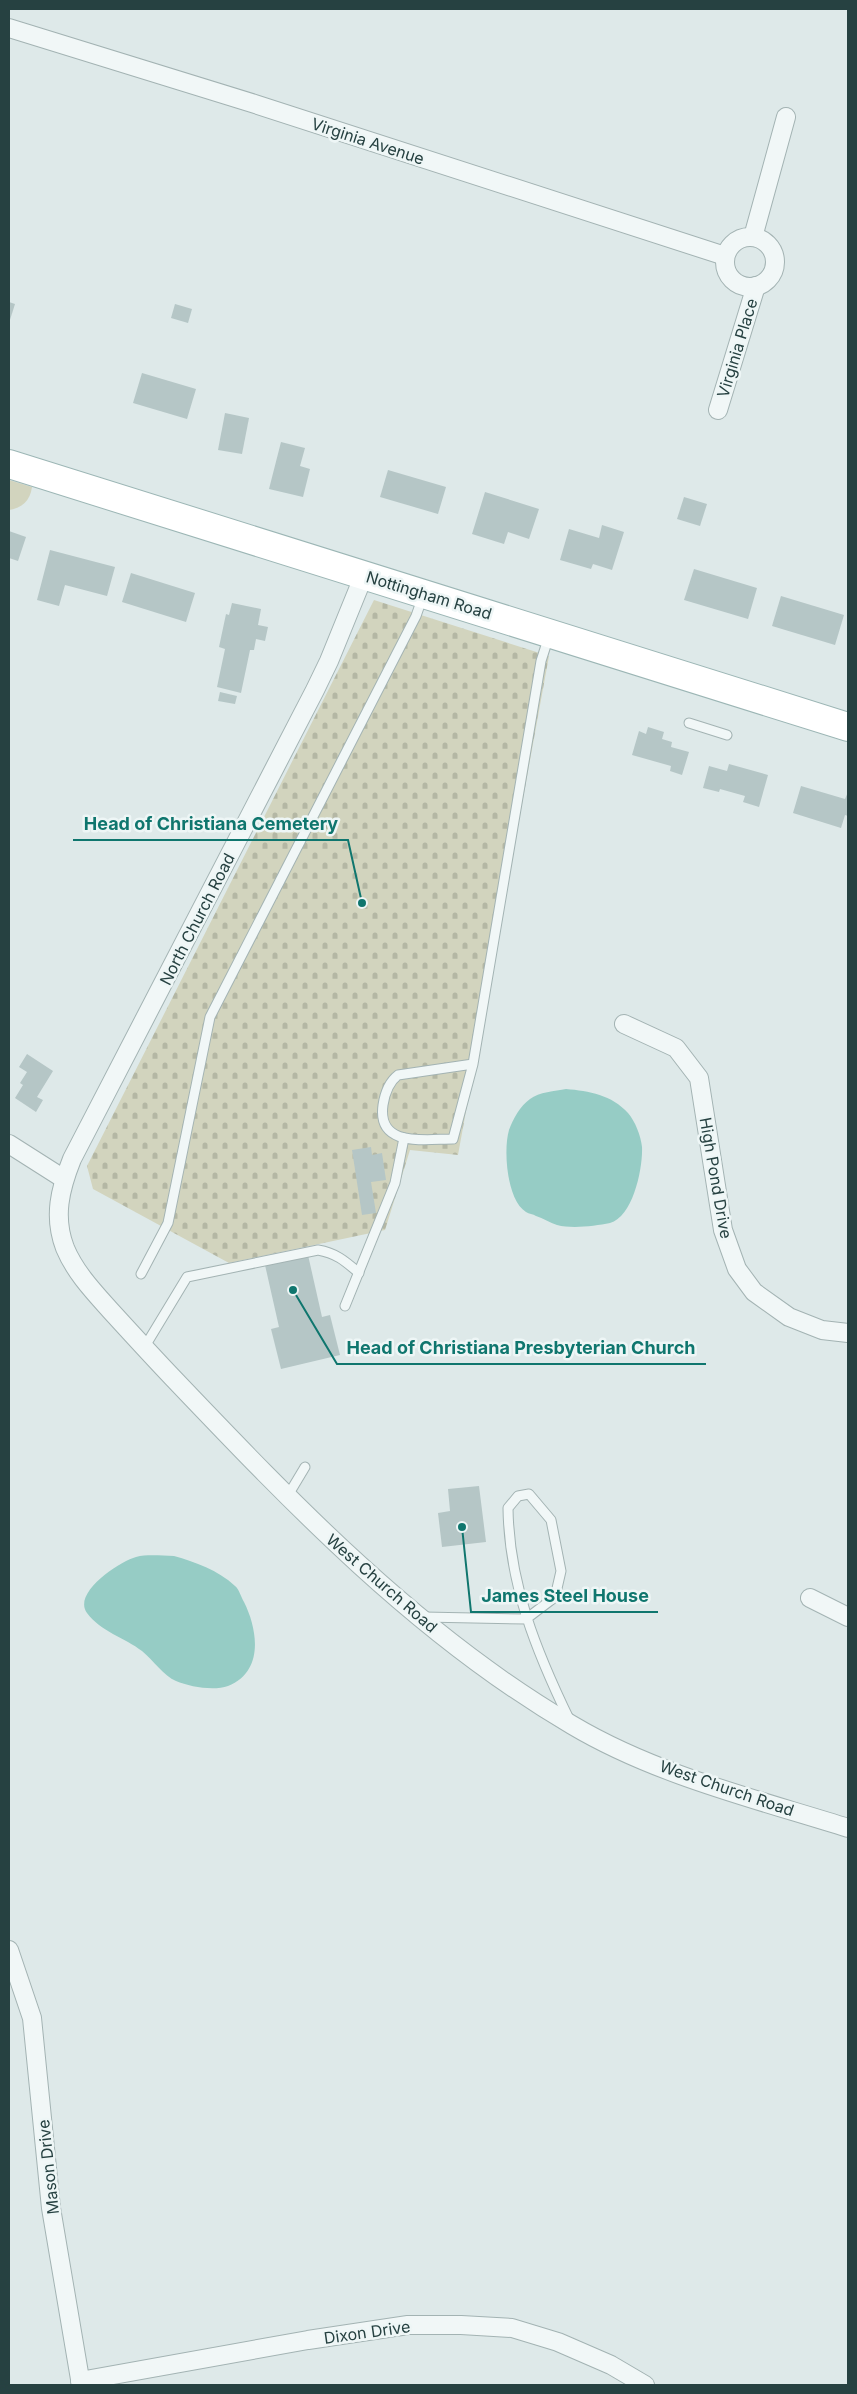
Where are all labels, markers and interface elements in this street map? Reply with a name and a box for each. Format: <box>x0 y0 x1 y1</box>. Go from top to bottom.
street label: Virginia Avenue <box>309 113 427 169</box>
street label: Virginia Place <box>712 296 762 400</box>
street label: Nottingham Road <box>364 566 494 624</box>
callout: Head of Christiana Cemetery <box>73 807 348 840</box>
text: Head of Christiana Cemetery <box>84 813 338 834</box>
street label: North Church Road <box>155 850 239 988</box>
street label: High Pond Drive <box>695 1116 737 1240</box>
callout: Head of Christiana Presbyterian Church <box>337 1331 706 1364</box>
text: Head of Christiana Presbyterian Church <box>347 1337 696 1358</box>
street label: West Church Road <box>322 1529 442 1637</box>
callout: James Steel House <box>471 1579 658 1612</box>
text: James Steel House <box>481 1585 649 1606</box>
street label: West Church Road <box>657 1756 797 1820</box>
street label: Mason Drive <box>33 2119 63 2215</box>
street label: Dixon Drive <box>323 2316 411 2348</box>

